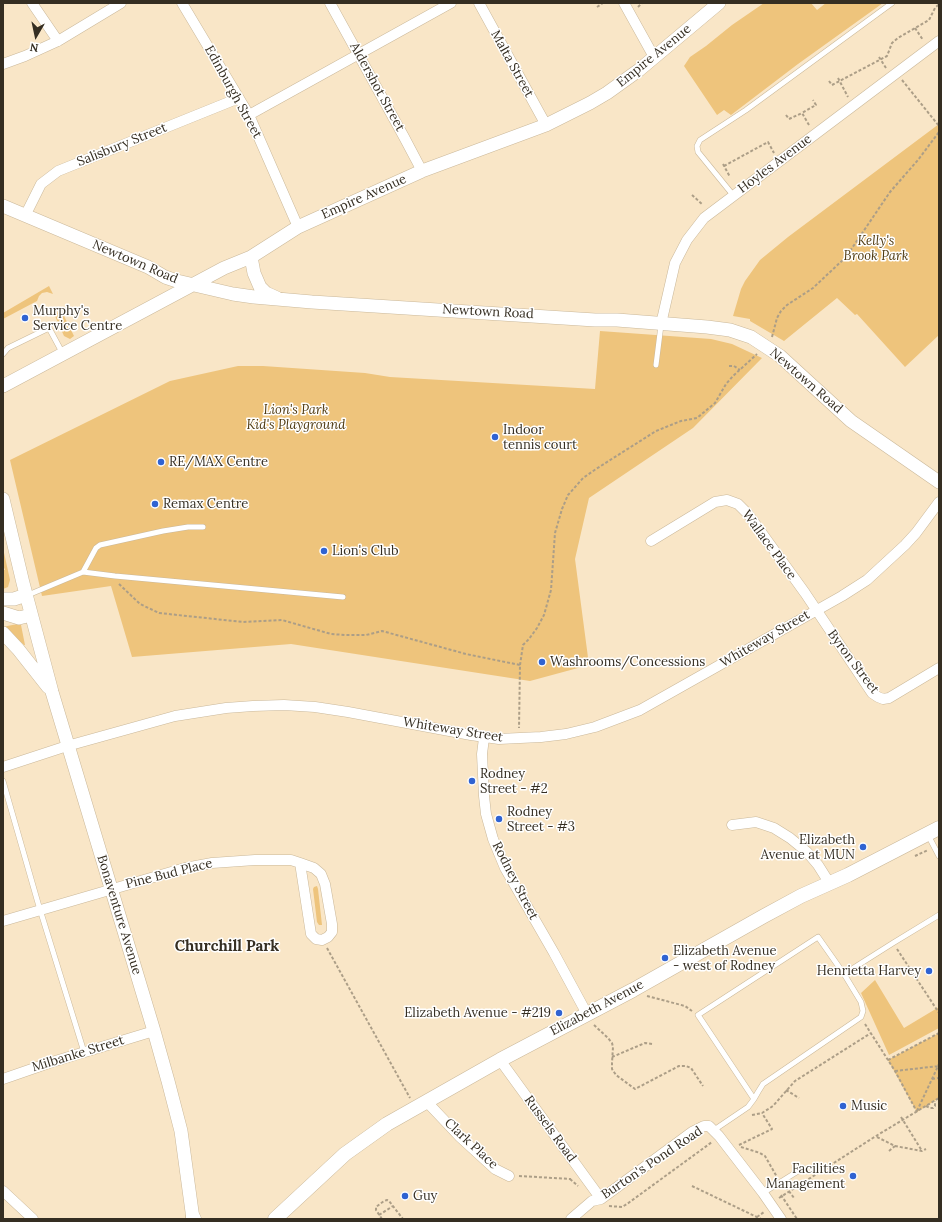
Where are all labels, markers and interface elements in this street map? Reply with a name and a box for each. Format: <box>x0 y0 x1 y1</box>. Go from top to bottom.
north arrow <box>16 16 56 56</box>
street label: Empire Avenue <box>614 21 694 91</box>
street label: Malta Street <box>487 28 537 100</box>
text: N <box>29 40 39 55</box>
street label: Aldershot Street <box>346 40 408 134</box>
street label: Edinburgh Street <box>201 43 265 141</box>
street label: Salisbury Street <box>75 120 169 170</box>
street label: Hoyles Avenue <box>735 131 815 197</box>
street label: Empire Avenue <box>319 171 409 223</box>
park label: Kelly's Brook Park <box>844 233 908 264</box>
street label: Newtown Road <box>90 237 180 287</box>
street label: Newtown Road <box>442 302 534 322</box>
place label: Murphy's Service Centre <box>33 303 122 334</box>
marker: Murphy's Service Centre <box>20 313 30 323</box>
street label: Newtown Road <box>766 345 846 417</box>
park label: Lion's Park Kid's Playground <box>247 402 345 433</box>
place label: Indoor tennis court <box>503 422 577 453</box>
marker: Indoor tennis court <box>490 432 500 442</box>
place label: RE/MAX Centre <box>169 454 268 470</box>
marker: RE/MAX Centre <box>156 457 166 467</box>
place label: Remax Centre <box>163 496 248 512</box>
marker: Remax Centre <box>150 499 160 509</box>
street label: Wallace Place <box>739 507 799 583</box>
place label: Lion's Club <box>332 543 399 559</box>
marker: Lion's Club <box>319 546 329 556</box>
street label: Whiteway Street <box>717 607 813 671</box>
street label: Byron Street <box>824 627 882 697</box>
place label: Washrooms/Concessions <box>550 654 705 670</box>
marker: Washrooms/Concessions <box>537 657 547 667</box>
street label: Whiteway Street <box>402 714 504 746</box>
place label: Rodney Street - #2 <box>480 766 548 797</box>
marker: Rodney Street - #2 <box>467 776 477 786</box>
place label: Rodney Street - #3 <box>507 804 575 835</box>
marker: Rodney Street - #3 <box>494 814 504 824</box>
place label: Elizabeth Avenue at MUN <box>761 832 855 863</box>
street label: Rodney Street <box>489 839 541 923</box>
marker: Elizabeth Avenue at MUN <box>858 842 868 852</box>
street label: Bonaventure Avenue <box>93 853 145 977</box>
street label: Pine Bud Place <box>124 856 214 892</box>
district label: Churchill Park <box>175 938 279 956</box>
place label: Elizabeth Avenue - west of Rodney <box>673 943 777 974</box>
marker: Elizabeth Avenue - west of Rodney <box>660 953 670 963</box>
place label: Henrietta Harvey <box>817 963 921 979</box>
marker: Henrietta Harvey <box>924 966 934 976</box>
street label: Elizabeth Avenue <box>548 977 646 1039</box>
place label: Elizabeth Avenue - #219 <box>404 1005 551 1021</box>
marker: Elizabeth Avenue - #219 <box>554 1008 564 1018</box>
street label: Milbanke Street <box>30 1033 126 1075</box>
street label: Russels Road <box>521 1093 579 1165</box>
place label: Music <box>851 1098 887 1114</box>
marker: Music <box>838 1101 848 1111</box>
street label: Clark Place <box>441 1115 501 1173</box>
street label: Burton's Pond Road <box>598 1123 706 1203</box>
place label: Facilities Management <box>766 1161 845 1192</box>
marker: Facilities Management <box>848 1171 858 1181</box>
place label: Guy <box>413 1188 437 1204</box>
marker: Guy <box>400 1191 410 1201</box>

